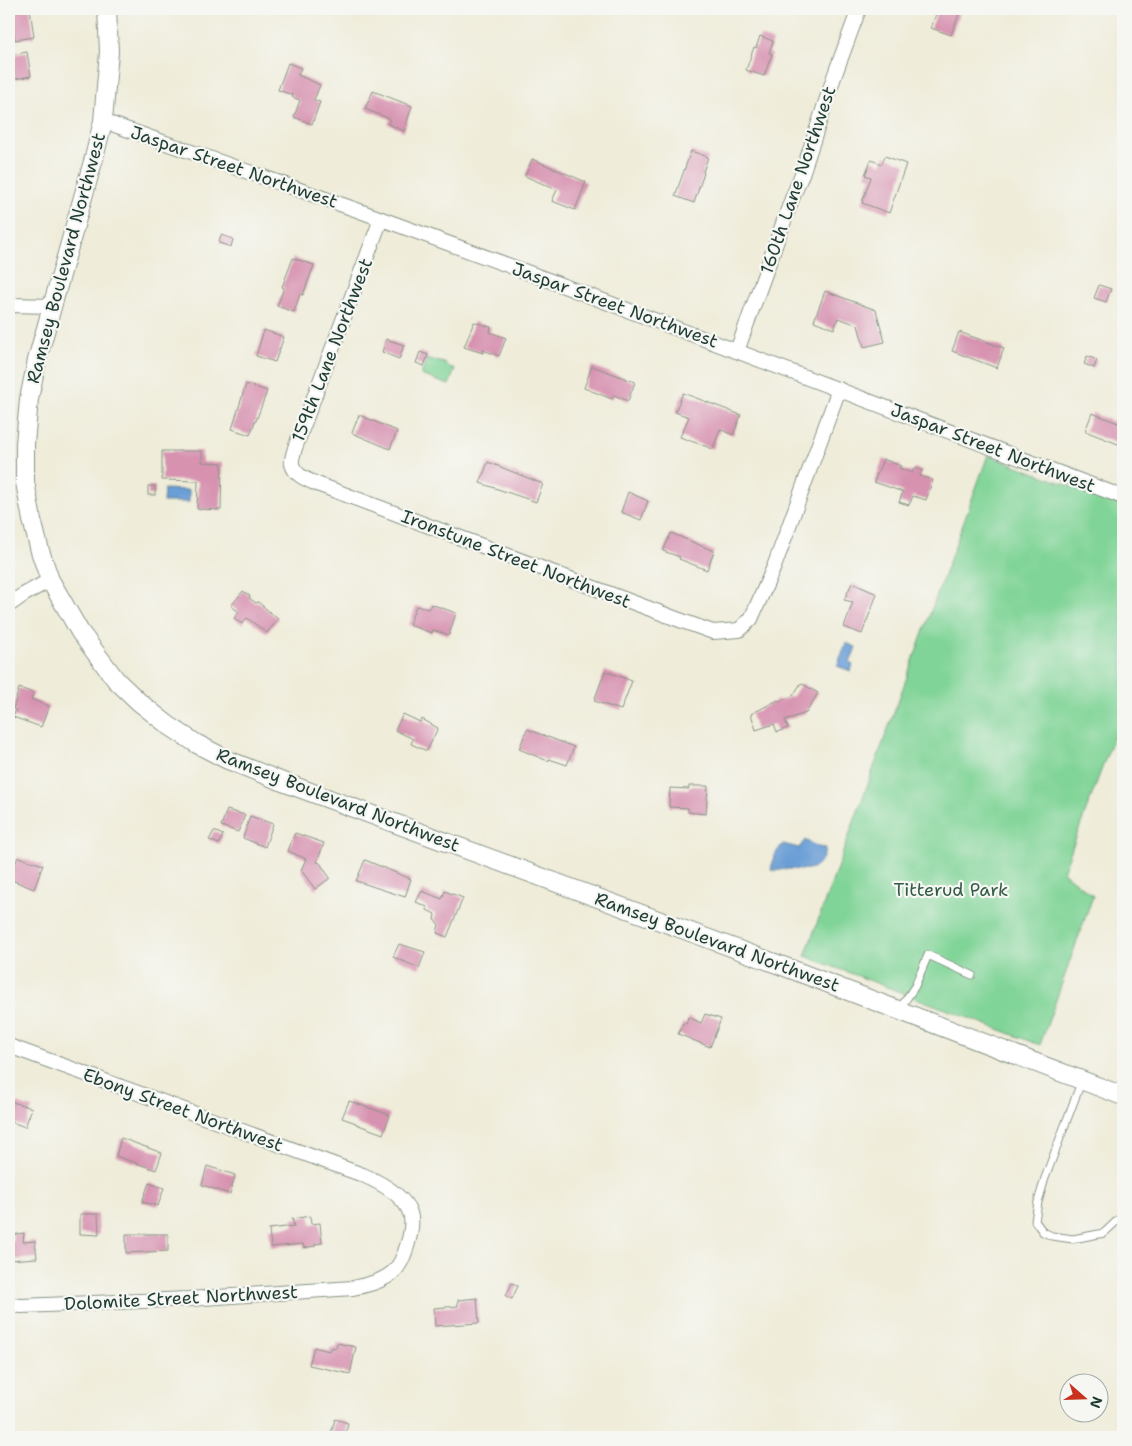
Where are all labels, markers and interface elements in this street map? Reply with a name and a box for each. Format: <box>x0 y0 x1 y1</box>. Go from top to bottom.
street label: 160th Lane Northwest <box>755 83 841 277</box>
street label: Jaspar Street Northwest <box>127 120 341 214</box>
street label: Ramsey Boulevard Northwest <box>21 130 111 386</box>
street label: 159th Lane Northwest <box>286 254 378 445</box>
street label: Jaspar Street Northwest <box>509 257 721 354</box>
street label: Jaspar Street Northwest <box>887 398 1099 498</box>
street label: Ironstune Street Northwest <box>398 504 634 614</box>
street label: Ramsey Boulevard Northwest <box>213 742 463 858</box>
park label: Titterud Park <box>894 878 1008 902</box>
street label: Ramsey Boulevard Northwest <box>591 886 843 998</box>
street label: Ebony Street Northwest <box>80 1063 286 1157</box>
street label: Dolomite Street Northwest <box>64 1280 299 1316</box>
north arrow <box>1060 1374 1110 1424</box>
text: N <box>1086 1394 1107 1411</box>

